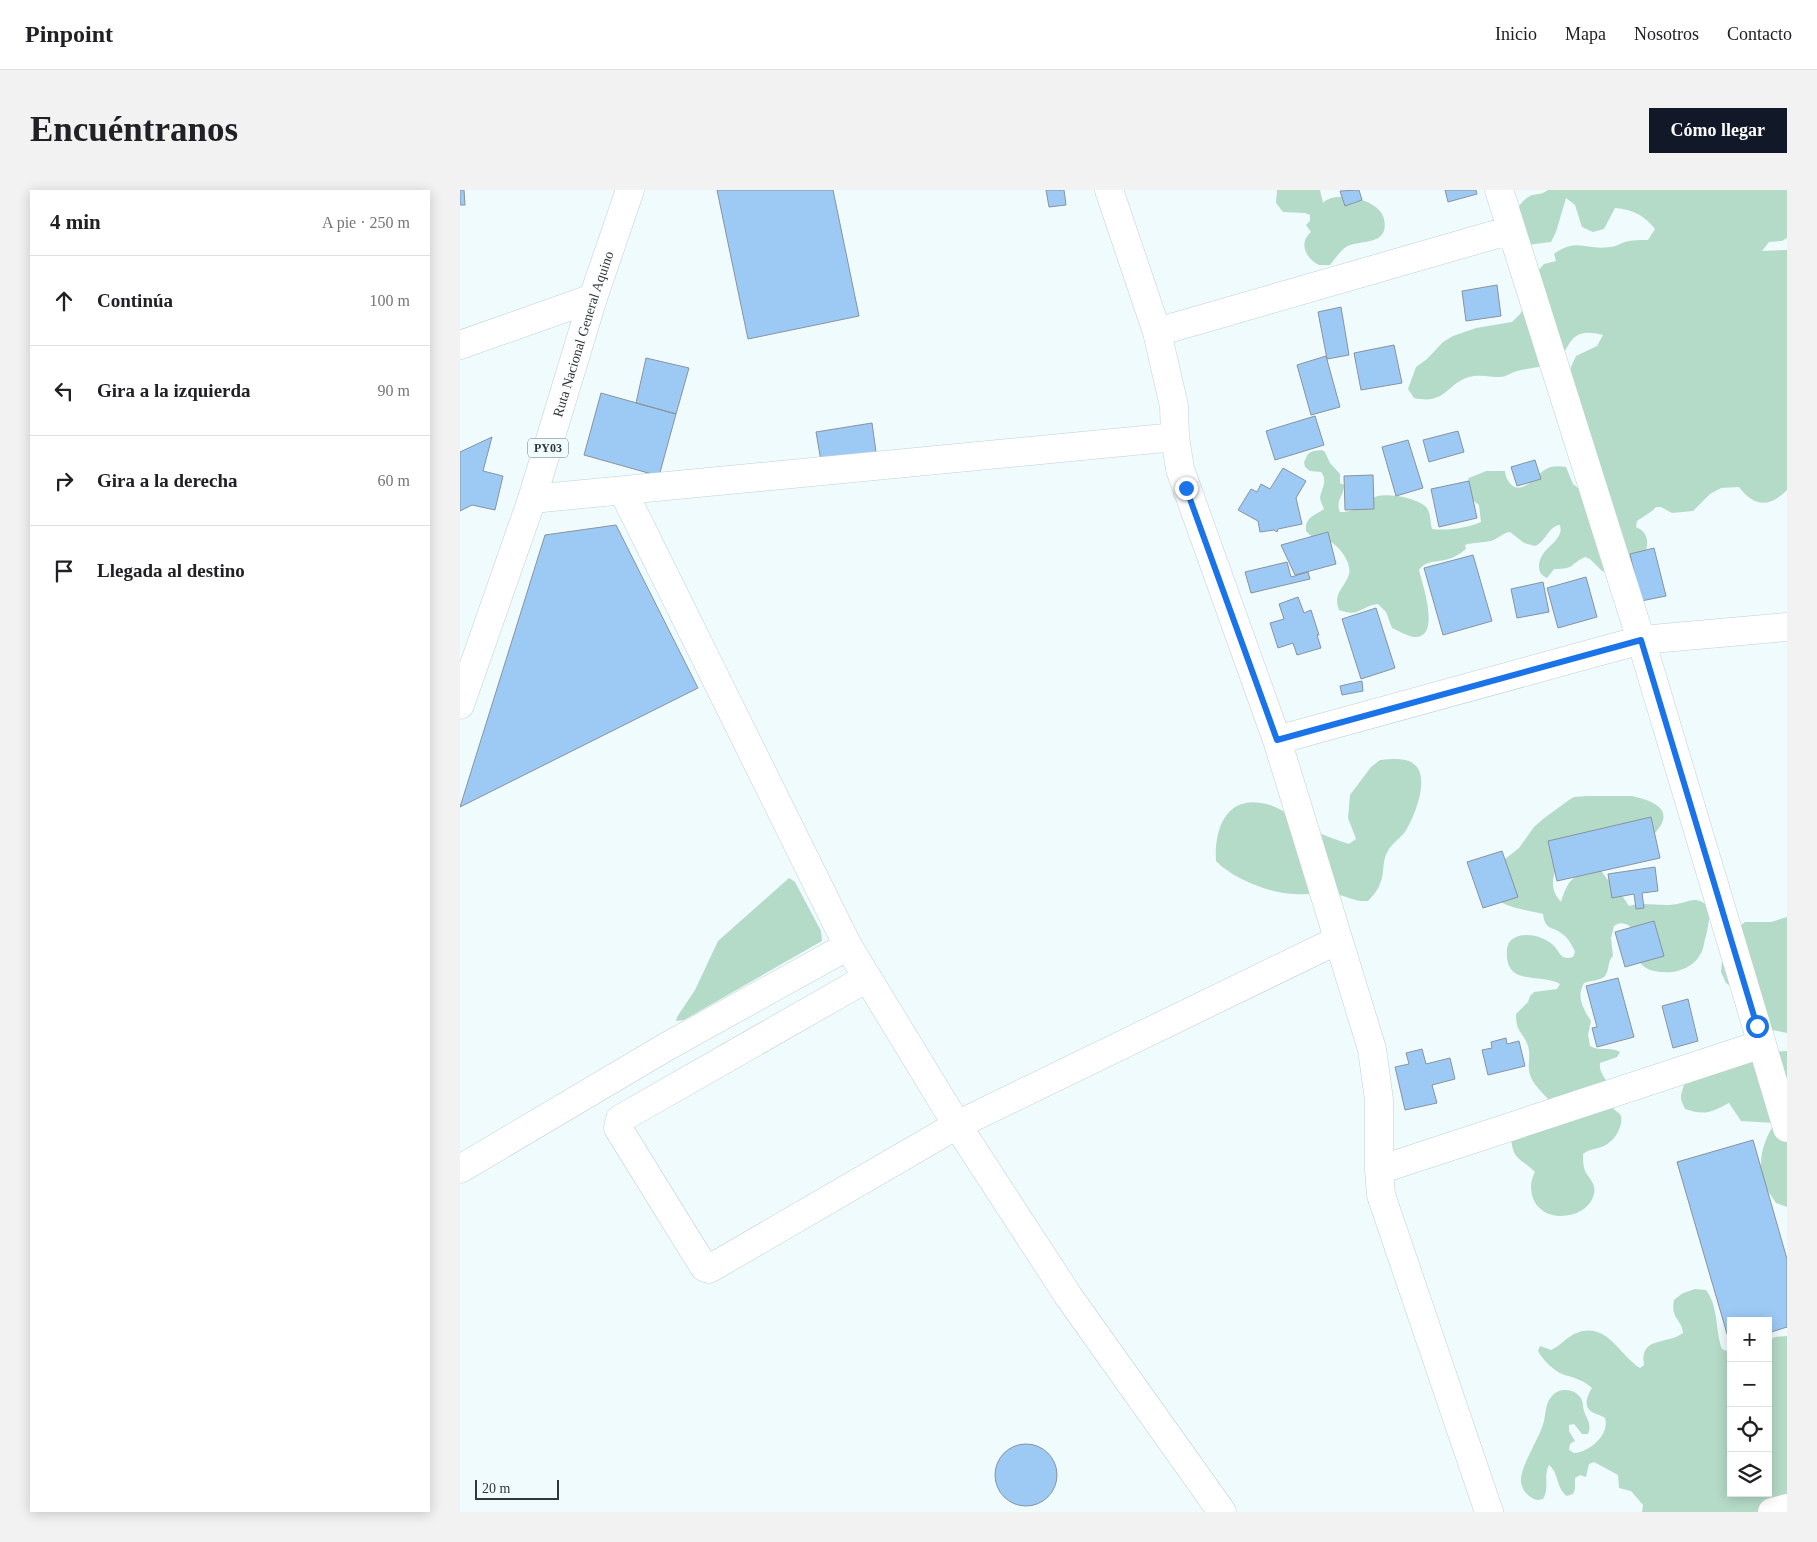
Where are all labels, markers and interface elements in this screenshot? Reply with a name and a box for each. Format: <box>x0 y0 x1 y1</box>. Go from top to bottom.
text: Pinpoint <box>25 21 113 47</box>
text: Inicio <box>1495 24 1537 44</box>
text: Mapa <box>1565 24 1606 44</box>
text: Nosotros <box>1634 24 1699 44</box>
text: Contacto <box>1727 24 1792 44</box>
button: Cómo llegar <box>1649 108 1787 153</box>
text: Encuéntranos <box>30 110 238 149</box>
text: 4 min <box>50 210 101 234</box>
text: A pie · 250 m <box>322 214 410 231</box>
street label: Ruta Nacional General Aquino <box>550 249 617 419</box>
icon: ahead <box>50 287 78 315</box>
text: Continúa <box>97 290 173 311</box>
text: 100 m <box>370 292 410 309</box>
icon: left <box>50 377 78 405</box>
text: Gira a la izquierda <box>97 380 251 401</box>
text: 90 m <box>378 382 410 399</box>
road number: PY03 <box>528 438 568 458</box>
icon: right <box>50 467 78 495</box>
text: Gira a la derecha <box>97 470 238 491</box>
text: 60 m <box>378 472 410 489</box>
route end <box>1175 477 1198 500</box>
icon: arrive <box>50 557 78 585</box>
text: Llegada al destino <box>97 560 245 581</box>
route start <box>1746 1015 1769 1038</box>
map controls <box>1727 1317 1772 1497</box>
button: + <box>1727 1317 1772 1362</box>
button: − <box>1727 1362 1772 1407</box>
button: locate <box>1727 1407 1772 1452</box>
button: layers <box>1727 1452 1772 1497</box>
scale bar <box>475 1477 559 1500</box>
text: 20 m <box>482 1481 510 1496</box>

